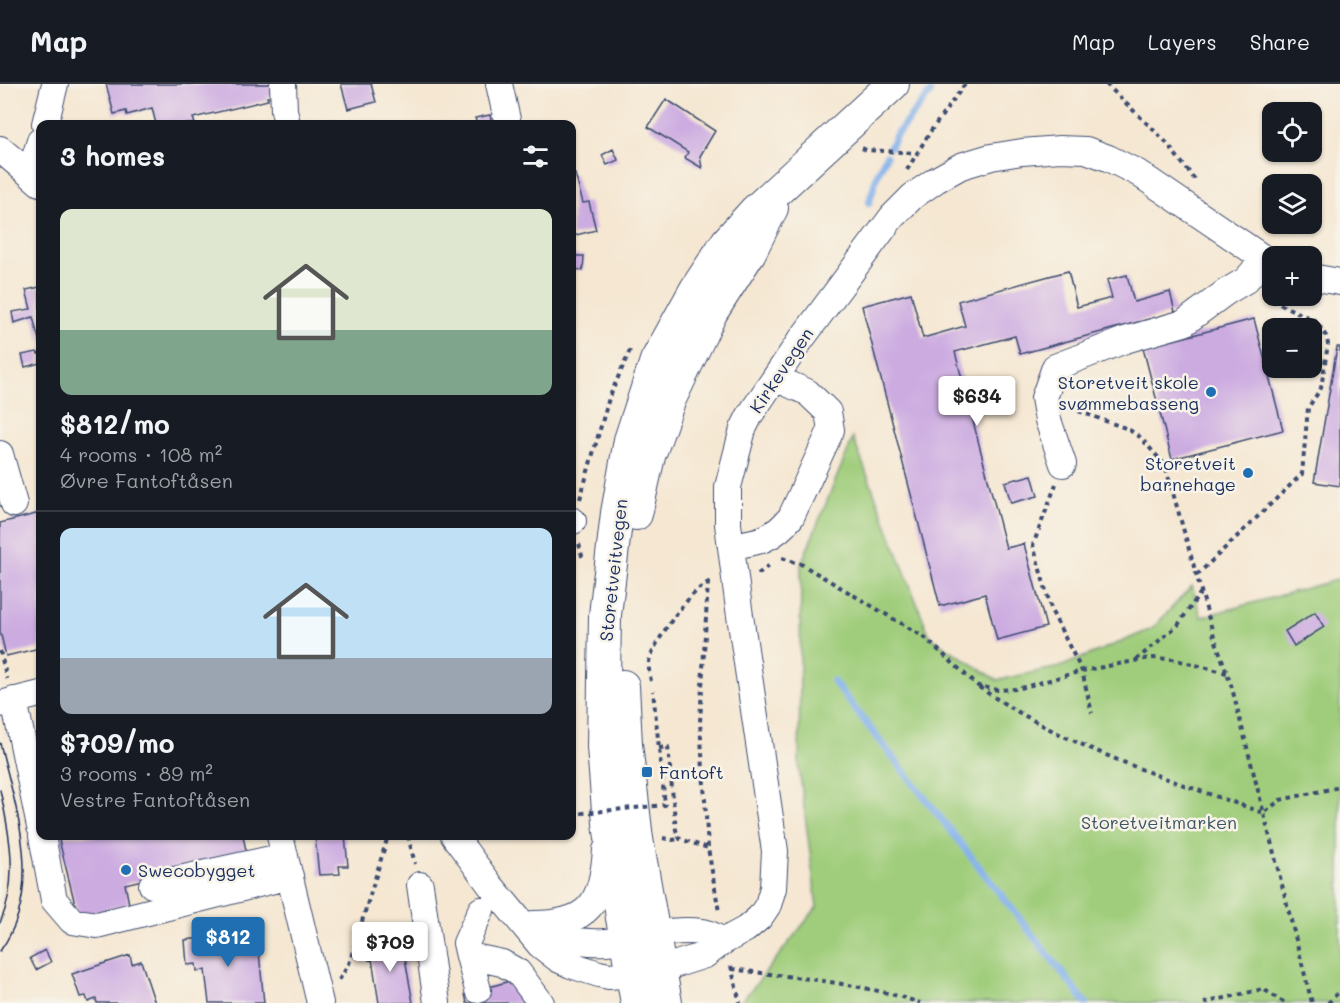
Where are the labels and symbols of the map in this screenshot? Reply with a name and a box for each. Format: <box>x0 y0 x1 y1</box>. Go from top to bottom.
street label: Kirkevegen <box>744 323 818 417</box>
place label: Storetveit skole svømmebasseng <box>1058 370 1199 415</box>
pin: $634 <box>941 376 1013 427</box>
marker: Storetveit skole svømmebasseng <box>1204 385 1218 399</box>
place label: Storetveit barnehage <box>1140 451 1236 496</box>
marker: Storetveit barnehage <box>1241 466 1255 480</box>
street label: Storetveitvegen <box>594 498 632 642</box>
place label: Fantoft <box>659 760 724 784</box>
marker: Fantoft <box>640 765 654 779</box>
park label: Storetveitmarken <box>1081 810 1237 834</box>
place label: Swecobygget <box>138 858 255 882</box>
marker: Swecobygget <box>119 863 133 877</box>
pin: $812 <box>192 917 264 968</box>
pin: $709 <box>354 922 426 973</box>

